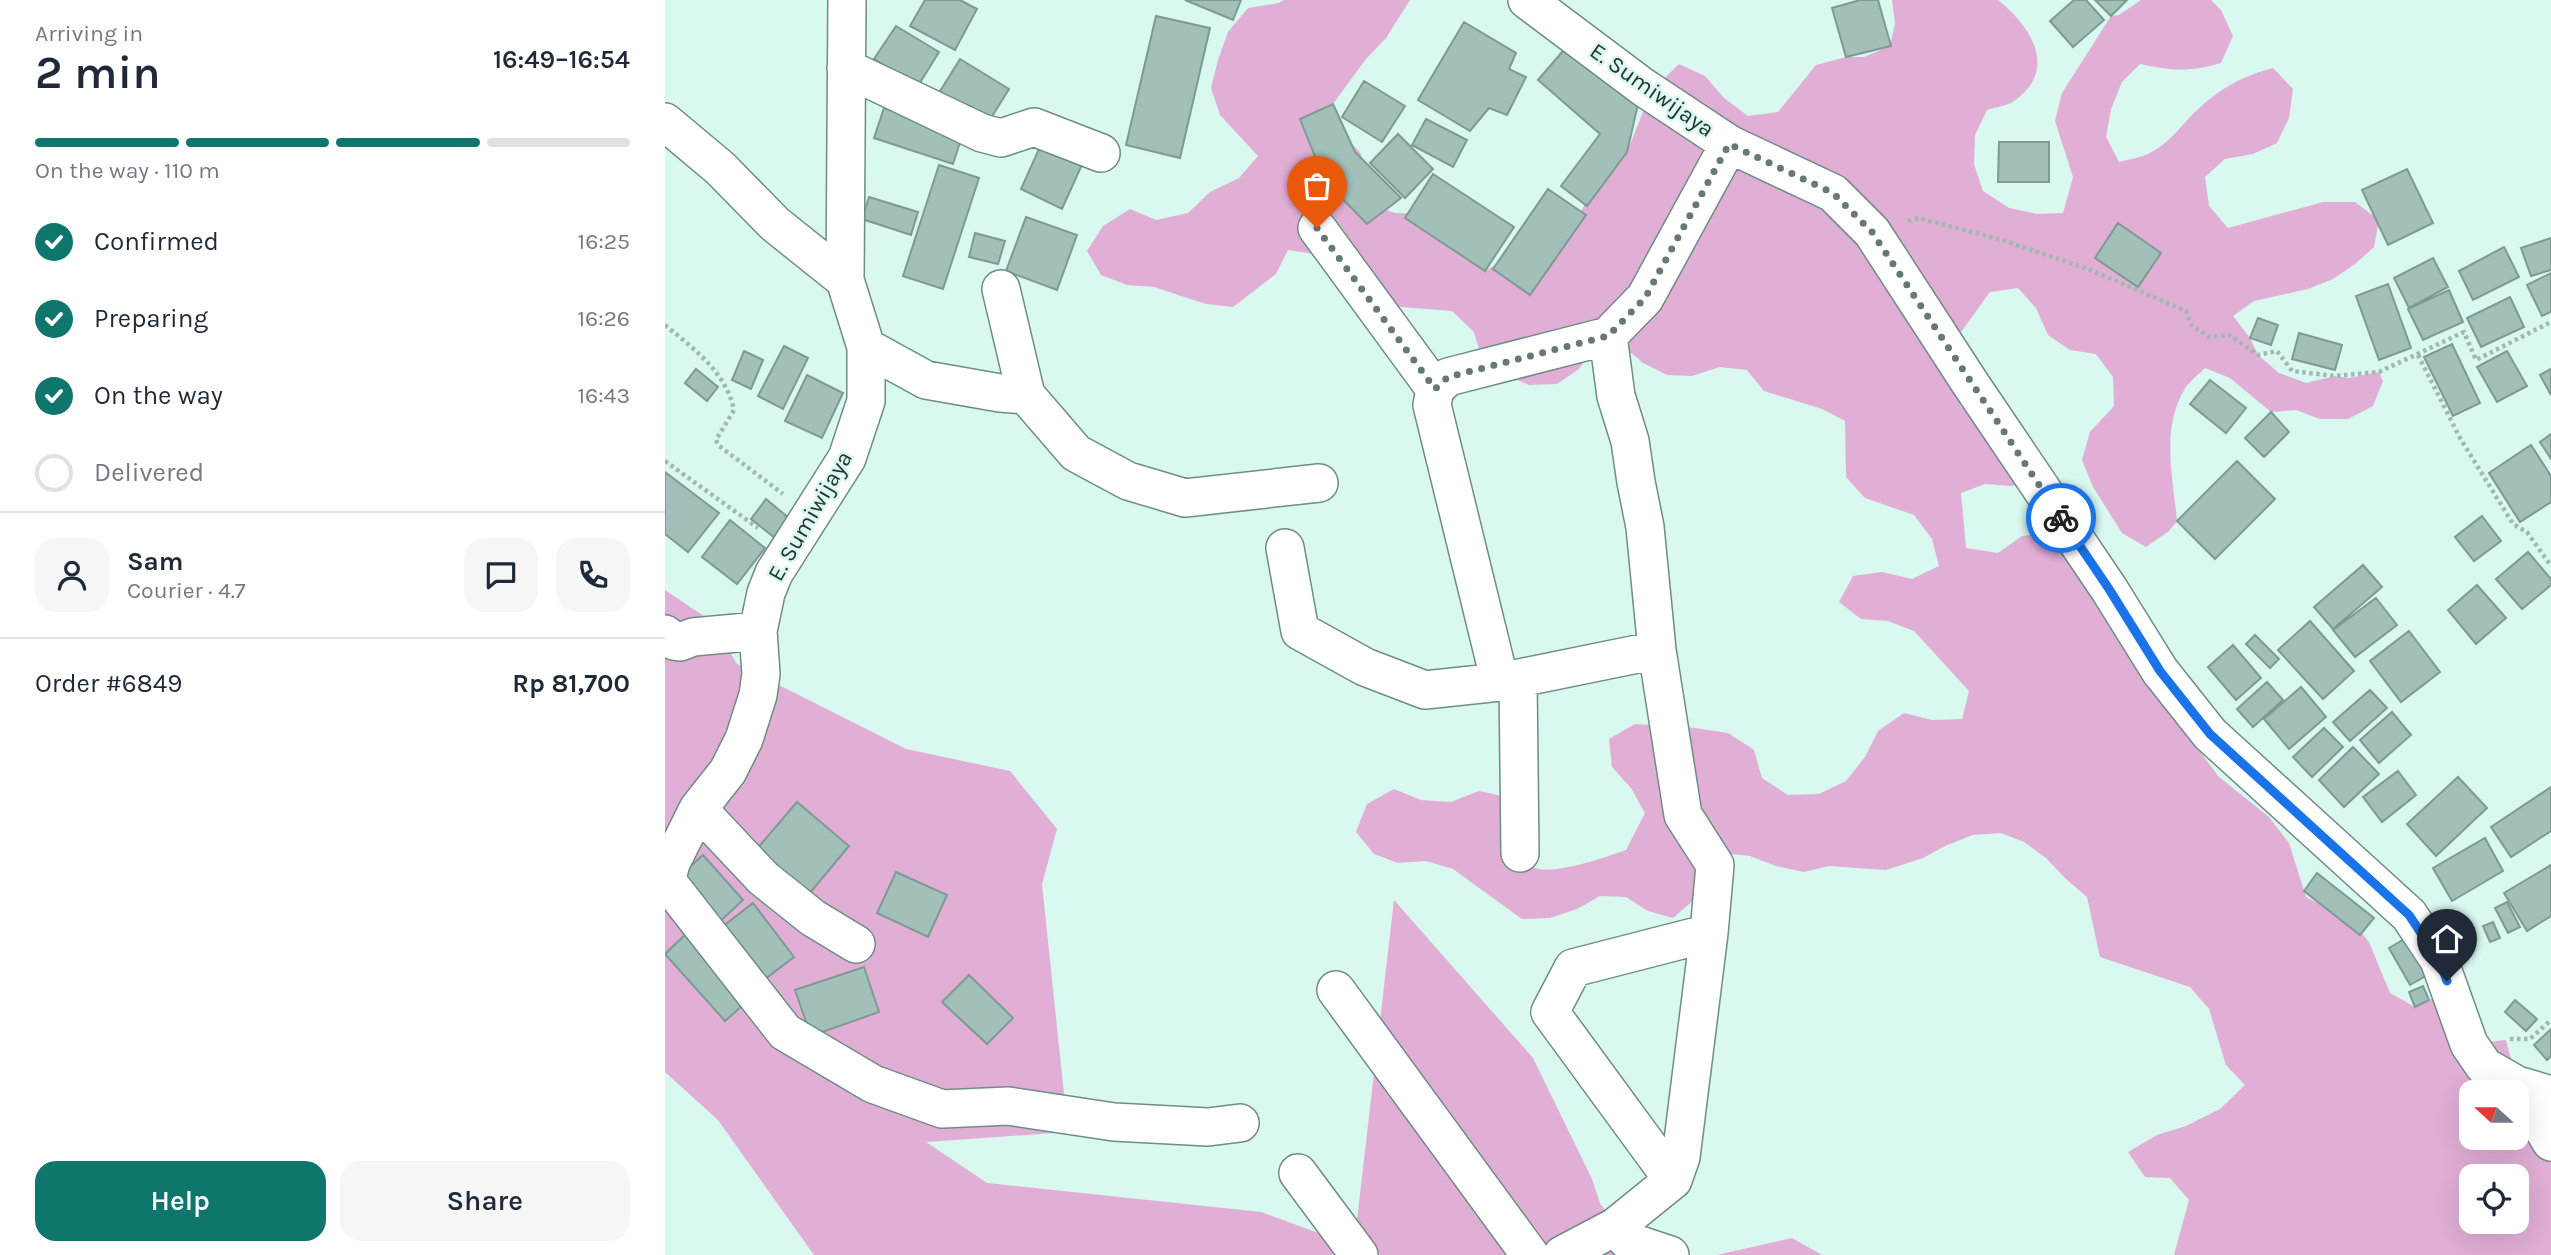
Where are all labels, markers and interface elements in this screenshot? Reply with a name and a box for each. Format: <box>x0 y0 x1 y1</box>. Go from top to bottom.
text: Arriving in <box>35 20 143 47</box>
street label: E. Sumiwijaya <box>1585 37 1719 143</box>
text: 16:49–16:54 <box>493 44 630 75</box>
text: 2 min <box>35 46 161 100</box>
pin <box>1287 156 1347 228</box>
text: On the way · 110 m <box>35 157 220 184</box>
icon: bag <box>1298 167 1336 205</box>
icon: check <box>35 223 73 261</box>
text: Confirmed <box>94 226 219 257</box>
text: 16:25 <box>578 228 630 255</box>
icon: check <box>35 300 73 338</box>
text: Preparing <box>94 303 208 334</box>
text: 16:26 <box>577 305 630 332</box>
icon: check <box>35 377 73 415</box>
text: On the way <box>94 380 223 411</box>
text: 16:43 <box>578 382 630 409</box>
street label: E. Sumiwijaya <box>762 446 858 586</box>
text: Delivered <box>94 457 204 488</box>
courier <box>2026 483 2096 553</box>
icon: bike <box>2042 499 2080 537</box>
button: person <box>35 538 109 612</box>
button: chat <box>464 538 538 612</box>
button: phone <box>556 538 630 612</box>
text: Sam <box>127 546 183 577</box>
text: Courier · 4.7 <box>127 577 246 604</box>
text: Order #6849 <box>35 668 182 699</box>
text: Rp 81,700 <box>512 668 630 699</box>
pin <box>2417 909 2477 981</box>
icon: home <box>2428 920 2466 958</box>
north arrow <box>2459 1080 2529 1150</box>
map controls <box>2459 1080 2529 1234</box>
button: Help <box>35 1161 326 1241</box>
button: Share <box>340 1161 630 1241</box>
button: locate <box>2459 1164 2529 1234</box>

